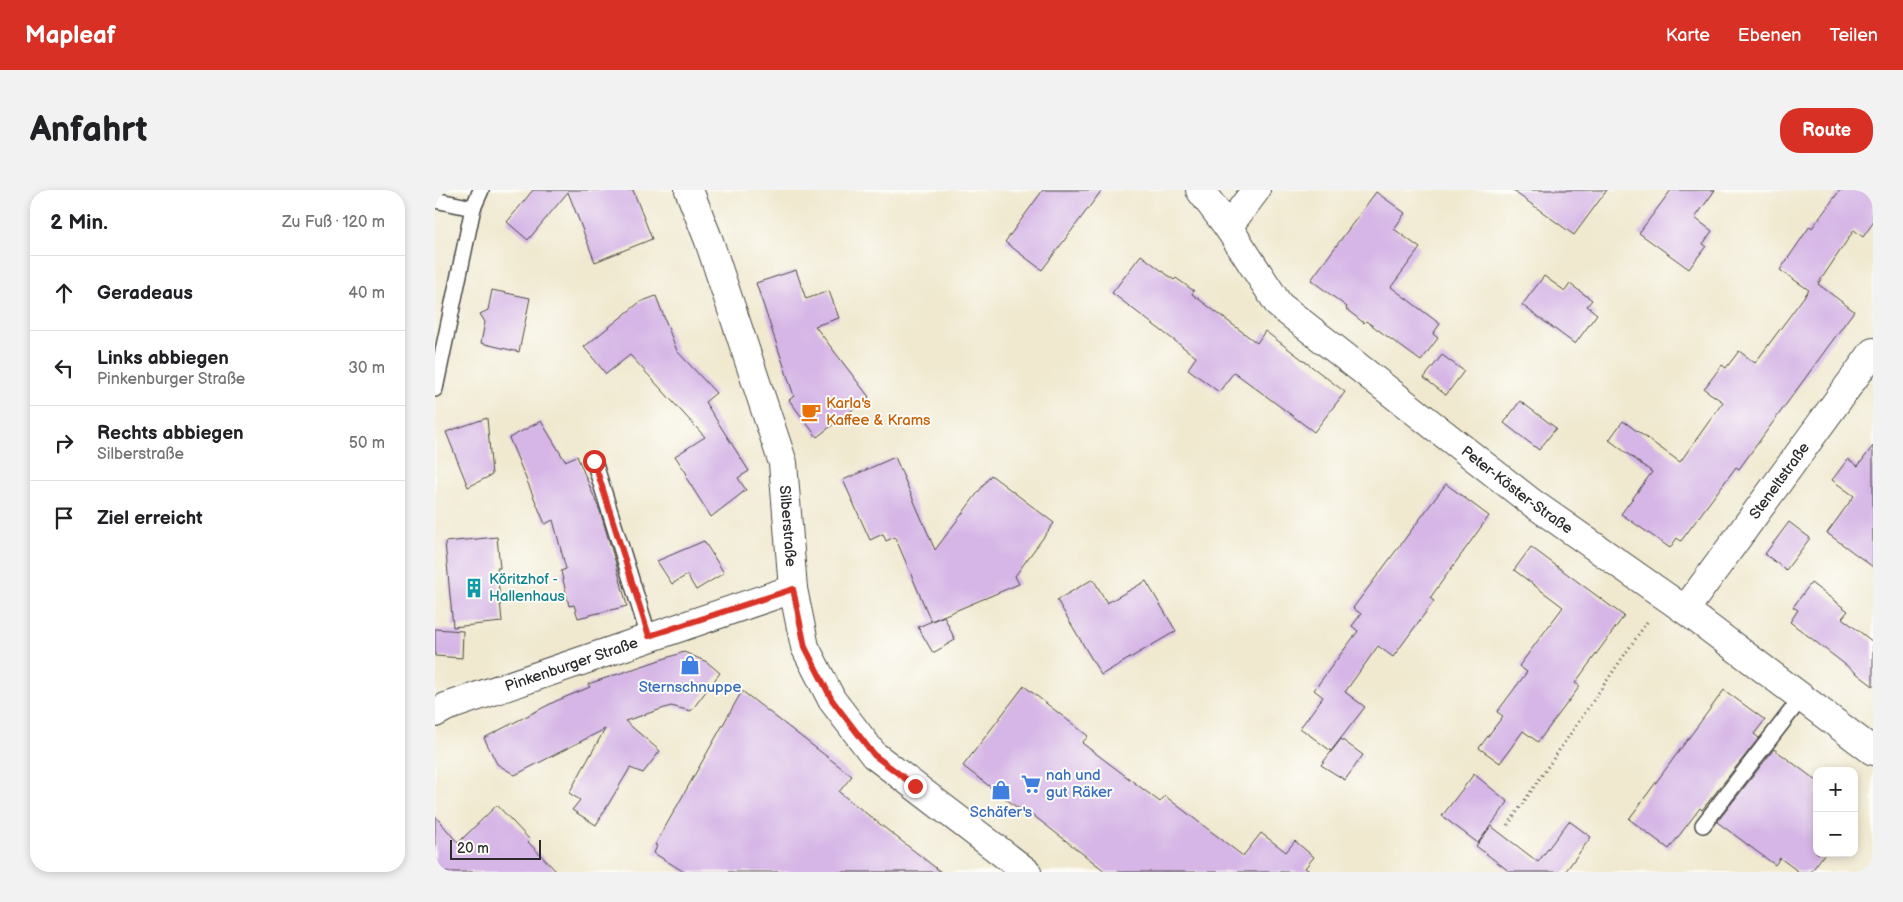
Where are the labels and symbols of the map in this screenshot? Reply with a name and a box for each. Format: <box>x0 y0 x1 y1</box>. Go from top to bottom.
place label: Karla's Kaffee & Krams <box>826 394 931 430</box>
cafe icon: Karla's Kaffee & Krams <box>800 401 822 423</box>
street label: Steneltstraße <box>1745 439 1814 523</box>
street label: Peter-Köster-Straße <box>1457 442 1576 538</box>
route start <box>583 450 606 473</box>
street label: Silberstraße <box>775 485 800 568</box>
place label: Köritzhof - Hallenhaus <box>489 570 566 606</box>
building icon: Köritzhof - Hallenhaus <box>463 577 485 599</box>
street label: Pinkenburger Straße <box>503 633 641 696</box>
shop icon: Sternschnuppe <box>679 654 701 676</box>
place label: Sternschnuppe <box>639 678 741 697</box>
place label: nah und gut Räker <box>1046 766 1113 802</box>
supermarket icon: nah und gut Räker <box>1020 773 1042 795</box>
route end <box>904 775 927 798</box>
shop icon: Schäfer's <box>990 779 1012 801</box>
place label: Schäfer's <box>970 803 1033 822</box>
scale bar <box>450 837 541 860</box>

